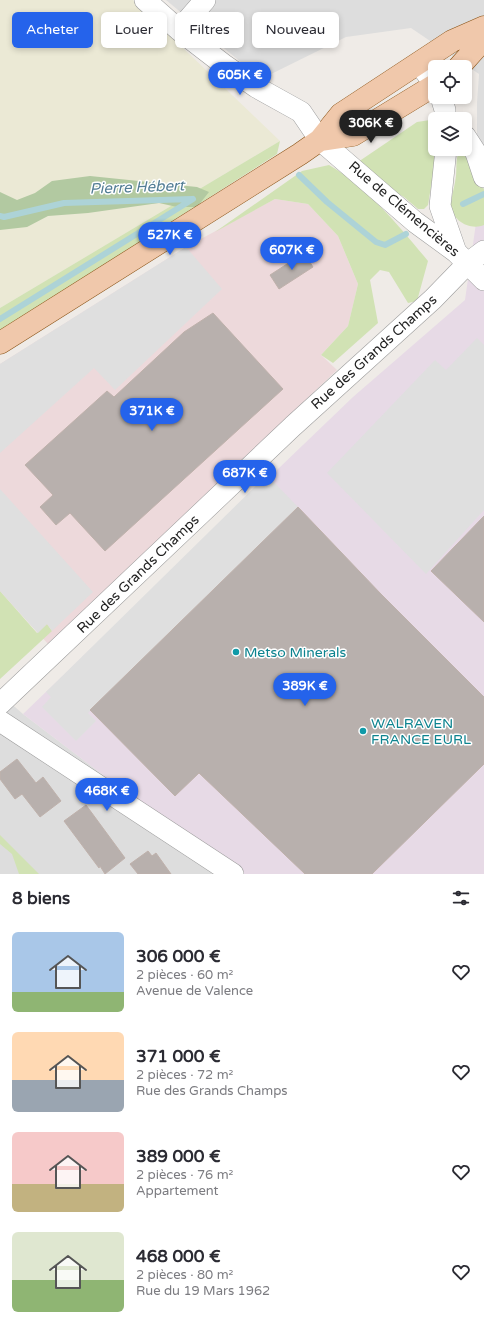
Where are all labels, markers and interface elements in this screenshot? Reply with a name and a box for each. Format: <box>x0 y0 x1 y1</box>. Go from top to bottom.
chip: Acheter <box>12 12 93 48</box>
chip: Louer <box>101 12 167 48</box>
chip: Filtres <box>175 12 244 48</box>
chip: Nouveau <box>252 12 339 48</box>
map controls <box>428 60 472 156</box>
button: locate <box>428 60 472 104</box>
pin: 605K € <box>207 62 273 96</box>
text: 605K € <box>217 67 263 83</box>
pin: 306K € <box>338 110 404 144</box>
button: layers <box>428 112 472 156</box>
text: 306K € <box>348 115 394 131</box>
street label: Rue de Clémencières <box>345 158 463 261</box>
water label: Pierre Hébert <box>89 176 187 198</box>
pin: 527K € <box>137 222 203 256</box>
text: 527K € <box>147 227 193 243</box>
pin: 607K € <box>259 237 325 271</box>
text: 607K € <box>269 242 315 258</box>
street label: Rue des Grands Champs <box>308 291 441 413</box>
pin: 371K € <box>119 398 185 432</box>
text: 371K € <box>129 403 175 419</box>
pin: 687K € <box>212 460 278 494</box>
text: 687K € <box>222 465 268 481</box>
street label: Rue des Grands Champs <box>73 511 203 637</box>
place label: Metso Minerals <box>244 644 347 661</box>
marker: Metso Minerals <box>231 647 241 657</box>
pin: 389K € <box>272 673 338 707</box>
text: 389K € <box>282 678 328 694</box>
place label: WALRAVEN FRANCE EURL <box>371 715 471 748</box>
marker: WALRAVEN FRANCE EURL <box>358 726 368 736</box>
pin: 468K € <box>74 778 140 812</box>
text: 468K € <box>84 783 130 799</box>
icon: filters <box>450 887 472 909</box>
text: 8 biens <box>12 888 70 909</box>
text: 306 000 € <box>136 946 221 967</box>
icon: home <box>44 948 92 996</box>
icon: heart <box>450 961 472 983</box>
text: 2 pièces · 60 m² <box>136 967 233 983</box>
text: Avenue de Valence <box>136 983 253 999</box>
text: 371 000 € <box>136 1046 221 1067</box>
icon: home <box>44 1048 92 1096</box>
icon: heart <box>450 1061 472 1083</box>
text: 2 pièces · 72 m² <box>136 1067 233 1083</box>
text: Rue des Grands Champs <box>136 1083 288 1099</box>
text: 389 000 € <box>136 1146 221 1167</box>
icon: home <box>44 1148 92 1196</box>
icon: heart <box>450 1161 472 1183</box>
text: 2 pièces · 76 m² <box>136 1167 233 1183</box>
text: Appartement <box>136 1183 219 1199</box>
text: 468 000 € <box>136 1246 221 1267</box>
icon: home <box>44 1248 92 1296</box>
icon: heart <box>450 1261 472 1283</box>
text: 2 pièces · 80 m² <box>136 1267 233 1283</box>
text: Rue du 19 Mars 1962 <box>136 1283 270 1299</box>

